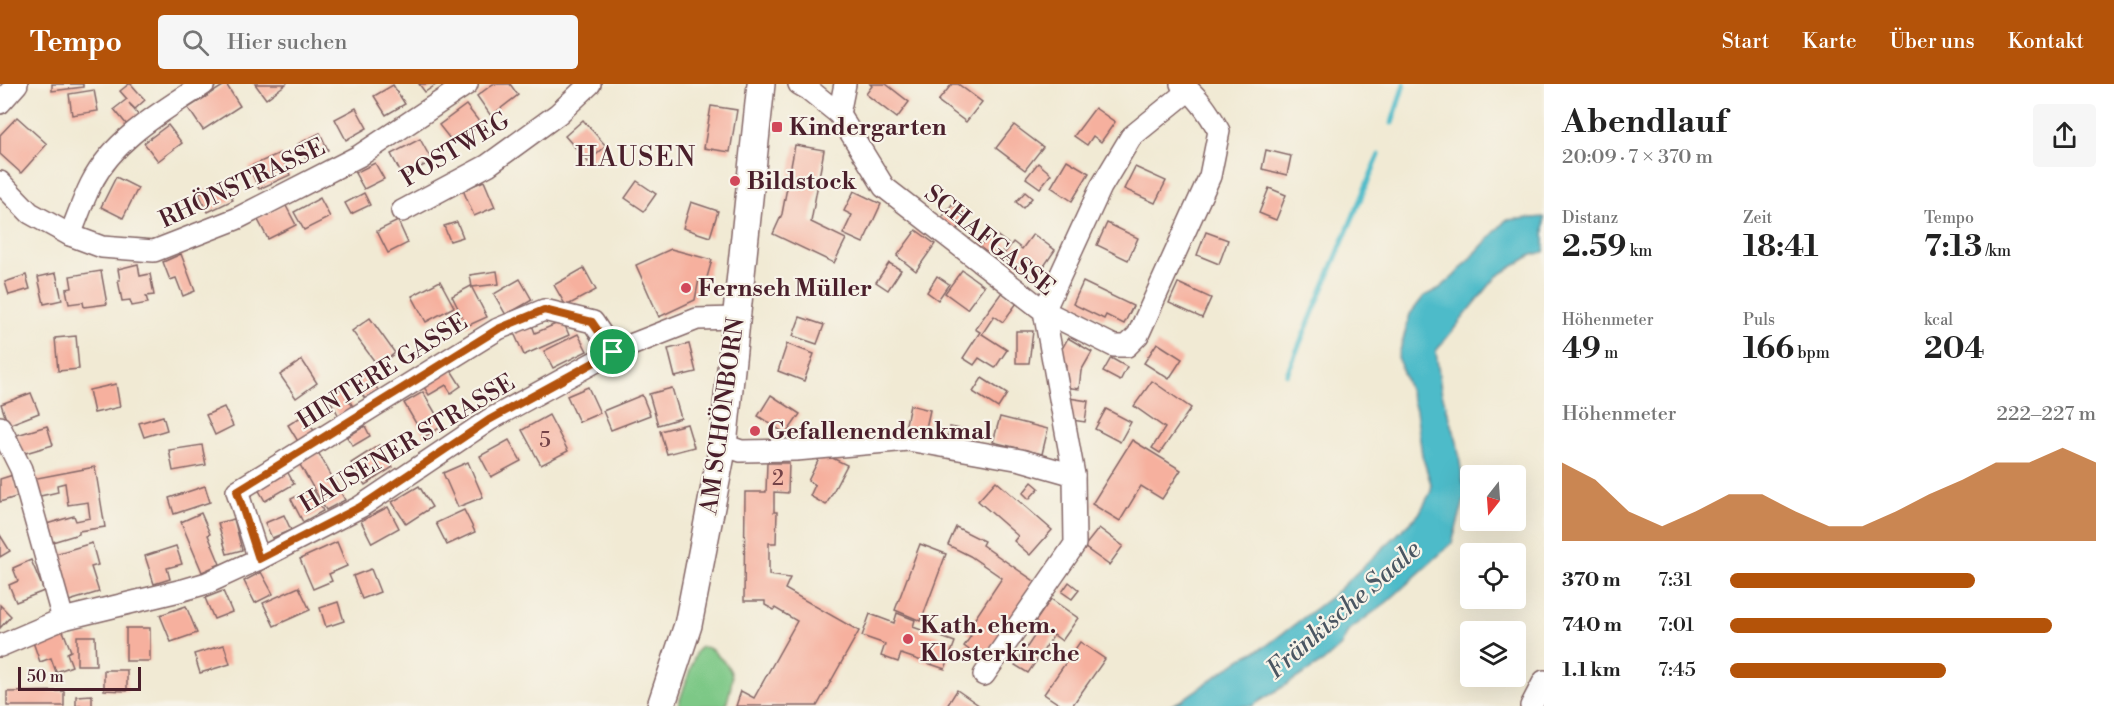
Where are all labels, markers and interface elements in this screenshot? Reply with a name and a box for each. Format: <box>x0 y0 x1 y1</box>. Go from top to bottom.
search box <box>158 15 578 69</box>
text: Tempo <box>30 25 122 60</box>
icon: search <box>179 26 212 59</box>
text: Hier suchen <box>227 29 347 56</box>
text: Start <box>1722 29 1769 55</box>
text: Karte <box>1802 29 1857 55</box>
text: Über uns <box>1890 29 1975 55</box>
text: Kontakt <box>2008 29 2084 55</box>
text: Abendlauf <box>1562 102 1727 143</box>
button: share <box>2033 104 2096 167</box>
street label: POSTWEG <box>396 106 516 194</box>
place label: Kindergarten <box>789 113 947 143</box>
marker: Kindergarten <box>770 120 784 134</box>
street label: RHÖNSTRASSE <box>154 131 330 235</box>
district label: HAUSEN <box>575 141 697 175</box>
text: 20:09 · 7 × 370 m <box>1562 145 1713 170</box>
place label: Bildstock <box>747 167 857 197</box>
marker: Bildstock <box>728 174 742 188</box>
street label: SCHAFGASSE <box>918 179 1061 303</box>
text: Distanz <box>1562 208 1618 228</box>
text: Zeit <box>1743 208 1772 228</box>
text: Tempo <box>1924 208 1974 228</box>
text: 2.59 <box>1562 228 1626 266</box>
text: 18:41 <box>1743 228 1818 266</box>
text: 7:13 <box>1924 228 1982 266</box>
text: km <box>1626 241 1652 261</box>
text: /km <box>1982 241 2011 261</box>
place label: Fernseh Müller <box>698 274 872 304</box>
marker: Fernseh Müller <box>679 281 693 295</box>
street label: HINTERE GASSE <box>292 307 473 436</box>
text: Höhenmeter <box>1562 310 1654 330</box>
text: Puls <box>1743 310 1775 330</box>
text: kcal <box>1924 310 1953 330</box>
street label: AM SCHÖNBORN <box>693 316 752 517</box>
pin <box>587 326 638 377</box>
text: 49 <box>1562 330 1601 368</box>
text: 166 <box>1743 330 1794 368</box>
text: 204 <box>1924 330 1985 368</box>
icon: arrive <box>596 335 629 368</box>
text: m <box>1601 343 1618 363</box>
text: bpm <box>1794 343 1830 363</box>
street label: HAUSENER STRASSE <box>294 368 521 520</box>
text: Höhenmeter <box>1562 402 1676 427</box>
text: 222–227 m <box>1997 402 2096 427</box>
place label: Gefallenendenkmal <box>767 417 992 447</box>
marker: Gefallenendenkmal <box>748 424 762 438</box>
house number: 5 <box>539 428 551 454</box>
north arrow <box>1460 465 1526 531</box>
map controls <box>1460 465 1526 687</box>
house number: 2 <box>772 466 784 492</box>
water label: Fränkische Saale <box>1260 534 1428 686</box>
button: locate <box>1460 543 1526 609</box>
text: 370 m <box>1562 568 1621 593</box>
text: 7:31 <box>1658 568 1692 593</box>
place label: Kath. ehem. Klosterkirche <box>920 611 1080 669</box>
text: 740 m <box>1562 613 1622 638</box>
text: 7:01 <box>1658 613 1694 638</box>
button: layers <box>1460 621 1526 687</box>
marker: Kath. ehem. Klosterkirche <box>901 632 915 646</box>
text: 1.1 km <box>1562 658 1621 683</box>
text: 7:45 <box>1658 658 1696 683</box>
scale bar <box>18 664 141 692</box>
text: 50 m <box>27 667 64 687</box>

